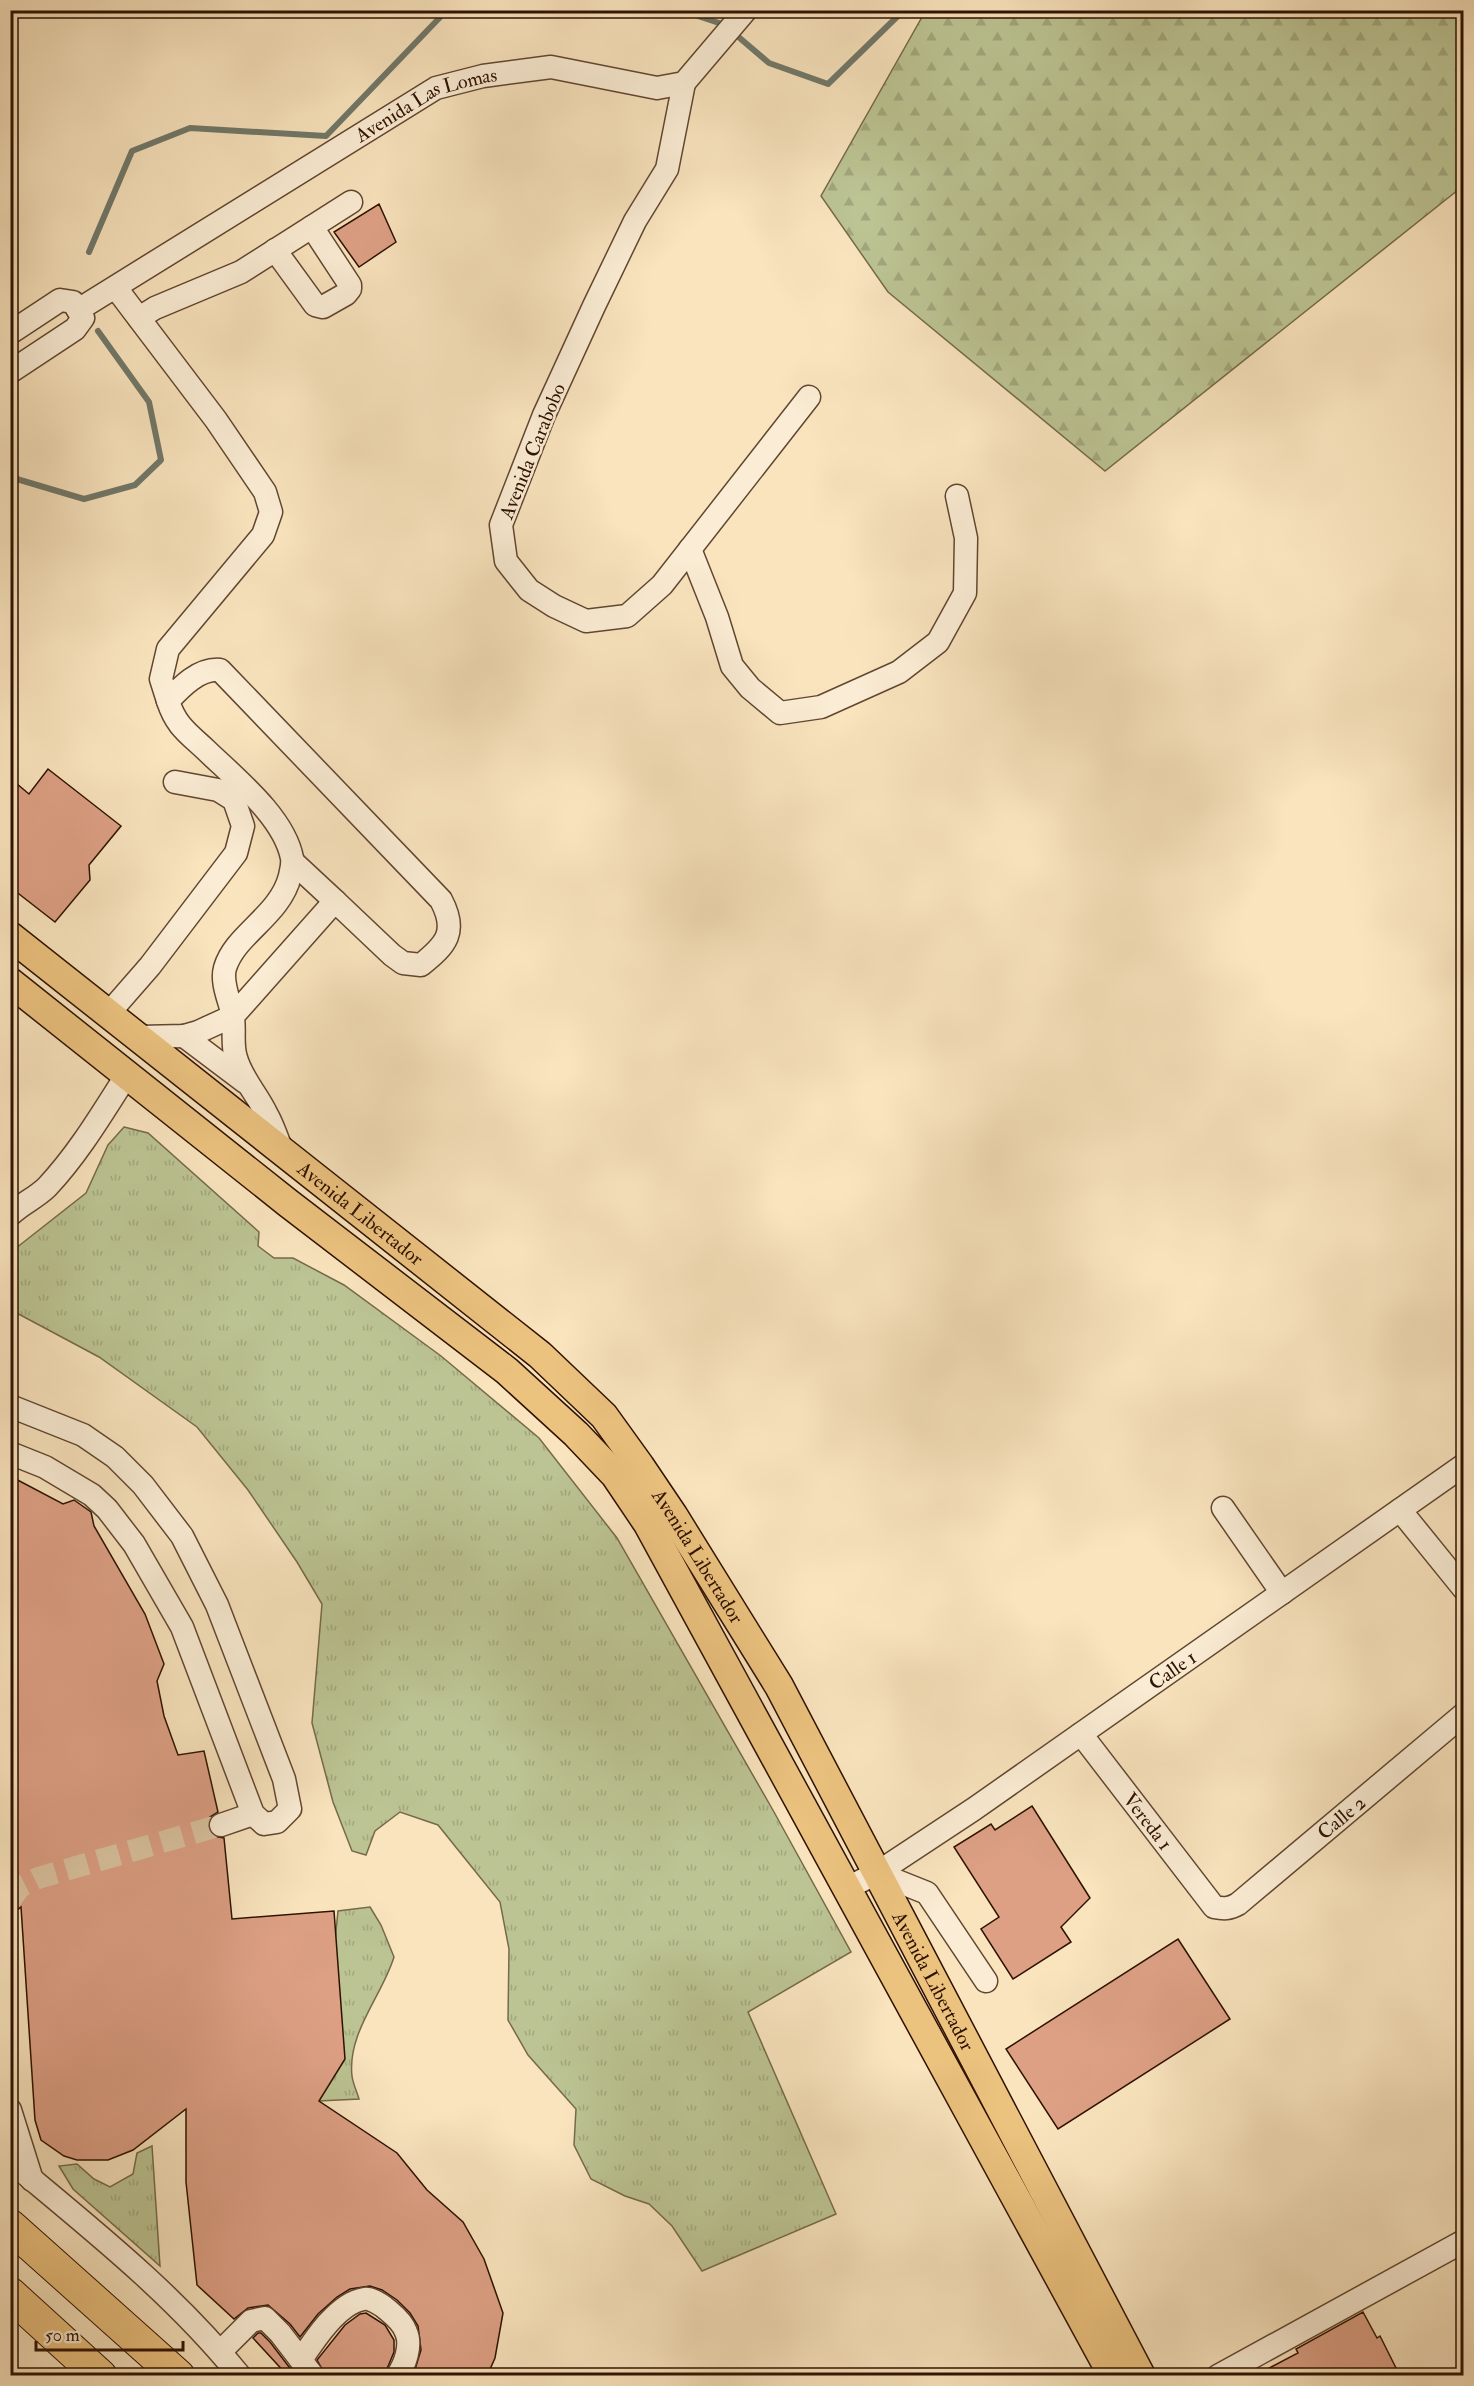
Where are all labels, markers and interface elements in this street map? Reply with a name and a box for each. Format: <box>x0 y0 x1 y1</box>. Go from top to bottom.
street label: Avenida Las Lomas <box>350 62 499 149</box>
street label: Avenida Carabobo <box>493 380 571 524</box>
street label: Avenida Libertador <box>291 1155 429 1271</box>
street label: Avenida Libertador <box>646 1484 749 1629</box>
street label: Calle 1 <box>1144 1645 1201 1696</box>
street label: Vereda 1 <box>1118 1788 1178 1855</box>
street label: Calle 2 <box>1312 1790 1371 1845</box>
street label: Avenida Libertador <box>886 1906 980 2056</box>
scale bar <box>36 2314 183 2352</box>
text: 50 m <box>45 2324 80 2347</box>

